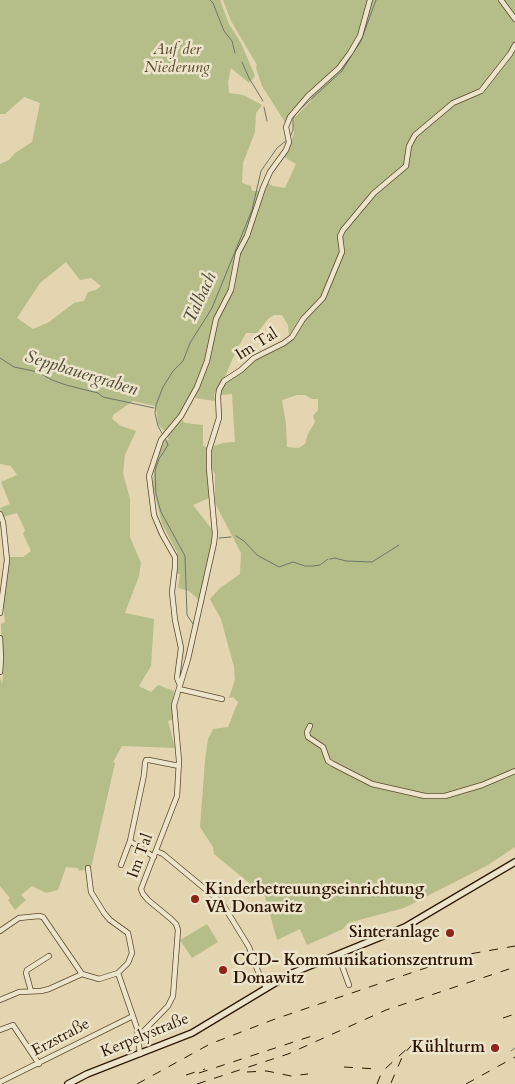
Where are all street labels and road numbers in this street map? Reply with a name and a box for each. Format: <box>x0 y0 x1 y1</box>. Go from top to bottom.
street label: Im Tal <box>232 325 282 365</box>
street label: Im Tal <box>124 831 158 881</box>
street label: Kerpelystraße <box>98 1010 192 1062</box>
street label: Erzstraße <box>29 1015 93 1061</box>

